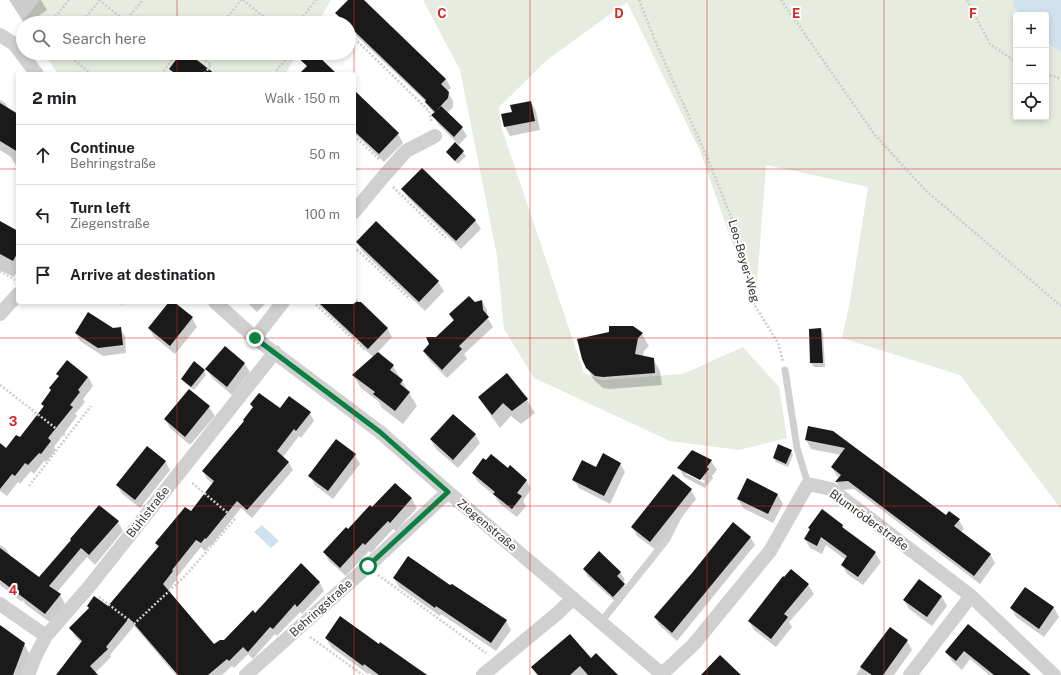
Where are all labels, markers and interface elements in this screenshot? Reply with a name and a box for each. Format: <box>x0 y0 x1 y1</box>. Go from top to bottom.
text: C <box>437 6 447 21</box>
text: D <box>614 6 624 21</box>
text: E <box>792 6 800 21</box>
text: F <box>969 6 977 21</box>
map controls <box>1013 12 1049 120</box>
button: + <box>1013 12 1049 48</box>
search box <box>16 16 356 60</box>
icon: search <box>30 27 52 49</box>
text: Search here <box>62 30 146 47</box>
button: − <box>1013 48 1049 84</box>
button: locate <box>1013 84 1049 120</box>
text: 2 min <box>32 88 77 108</box>
text: Walk · 150 m <box>265 91 340 106</box>
text: Continue <box>70 139 135 156</box>
icon: ahead <box>32 144 54 166</box>
text: 50 m <box>309 147 340 162</box>
text: Behringstraße <box>70 156 156 171</box>
text: Turn left <box>70 199 131 216</box>
icon: left <box>32 204 54 226</box>
text: 100 m <box>304 207 340 222</box>
text: Ziegenstraße <box>70 216 150 231</box>
street label: Leo-Beyer-Weg <box>725 218 763 304</box>
icon: arrive <box>32 264 54 286</box>
text: Arrive at destination <box>70 266 215 283</box>
route end <box>246 329 264 347</box>
text: 3 <box>9 414 18 429</box>
street label: Bühlstraße <box>124 483 172 540</box>
street label: Blumröderstraße <box>827 487 911 554</box>
street label: Ziegenstraße <box>454 496 520 554</box>
route start <box>359 557 377 575</box>
street label: Behringstraße <box>287 576 355 640</box>
text: 4 <box>9 583 18 598</box>

